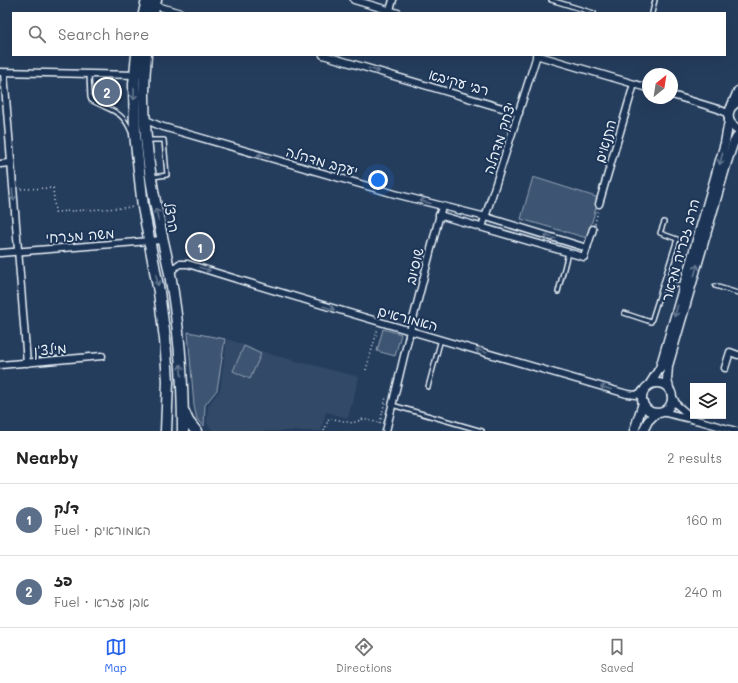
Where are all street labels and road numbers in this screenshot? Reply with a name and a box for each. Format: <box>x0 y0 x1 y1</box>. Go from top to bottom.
street label: רבי עקיבא <box>427 64 491 100</box>
street label: יצחק מדהלה <box>478 100 520 176</box>
street label: התנאים <box>590 117 620 165</box>
street label: יעקב מדהלה <box>284 142 360 180</box>
street label: הרב זכריה מדאר <box>656 196 704 304</box>
street label: הרצל <box>160 200 184 234</box>
street label: משה מזרחי <box>45 223 115 247</box>
street label: שוסיוב <box>400 246 428 286</box>
street label: האמוראים <box>376 301 440 335</box>
street label: מילצ'ן <box>33 338 67 360</box>

